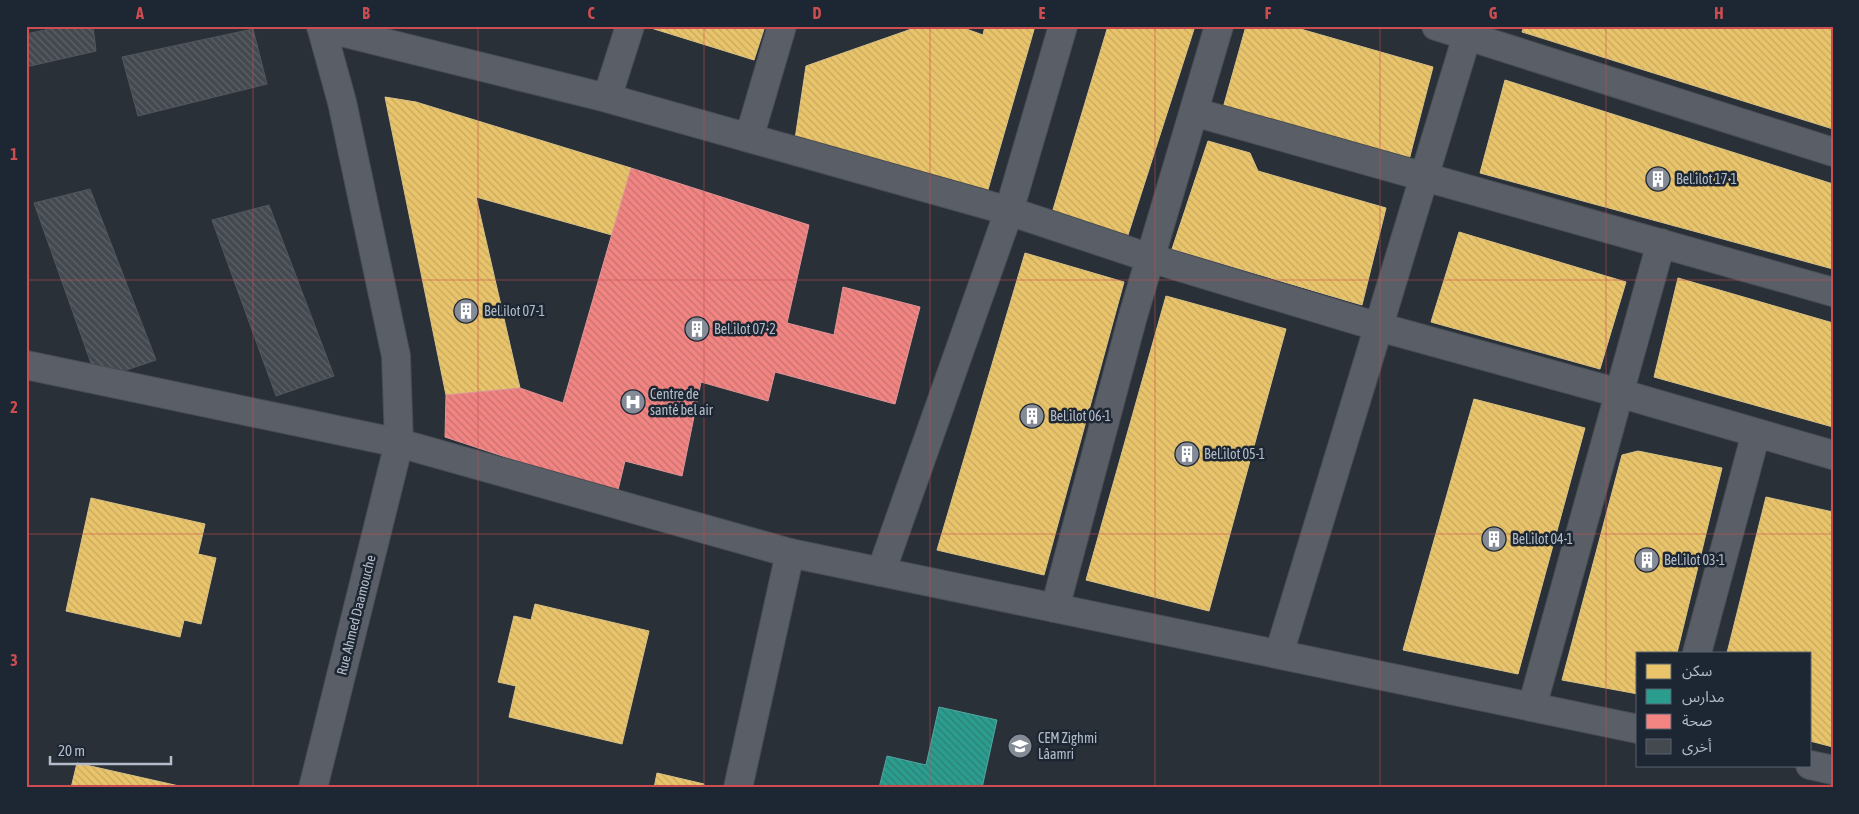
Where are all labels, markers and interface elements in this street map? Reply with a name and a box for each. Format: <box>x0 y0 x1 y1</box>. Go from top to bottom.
text: A <box>135 4 144 22</box>
text: B <box>362 4 370 22</box>
text: C <box>587 4 595 22</box>
text: D <box>813 4 822 22</box>
text: E <box>1039 4 1046 22</box>
text: F <box>1265 4 1272 22</box>
text: G <box>1489 4 1498 22</box>
text: H <box>1714 4 1724 22</box>
text: 1 <box>10 145 18 163</box>
building icon: Bel.ilot 17-1 <box>1645 166 1671 192</box>
place label: Bel.ilot 17-1 <box>1676 171 1737 187</box>
building icon: Bel.ilot 07-1 <box>453 298 479 324</box>
place label: Bel.ilot 07-1 <box>484 303 545 319</box>
building icon: Bel.ilot 07-2 <box>684 316 710 342</box>
place label: Bel.ilot 07-2 <box>714 321 776 337</box>
place label: Centre de santé bel air <box>650 386 714 418</box>
hospital icon: Centre de santé bel air <box>620 389 646 415</box>
text: 2 <box>10 398 18 416</box>
building icon: Bel.ilot 06-1 <box>1019 403 1045 429</box>
place label: Bel.ilot 06-1 <box>1050 408 1111 424</box>
building icon: Bel.ilot 05-1 <box>1174 441 1200 467</box>
place label: Bel.ilot 05-1 <box>1204 446 1265 462</box>
building icon: Bel.ilot 04-1 <box>1481 526 1507 552</box>
place label: Bel.ilot 04-1 <box>1512 531 1573 547</box>
building icon: Bel.ilot 03-1 <box>1634 547 1660 573</box>
place label: Bel.ilot 03-1 <box>1664 552 1725 568</box>
street label: Rue Ahmed Daamouche <box>333 553 379 677</box>
text: 3 <box>10 651 18 669</box>
legend <box>1636 652 1812 766</box>
text: سكن <box>1682 662 1713 680</box>
text: مدارس <box>1682 688 1725 706</box>
text: صحة <box>1682 712 1712 729</box>
place label: CEM Zighmi Lâamri <box>1038 730 1097 762</box>
school or university icon: CEM Zighmi Lâamri <box>1007 733 1033 759</box>
scale bar <box>50 734 171 766</box>
text: أخرى <box>1682 738 1712 756</box>
text: 20 m <box>58 742 85 759</box>

